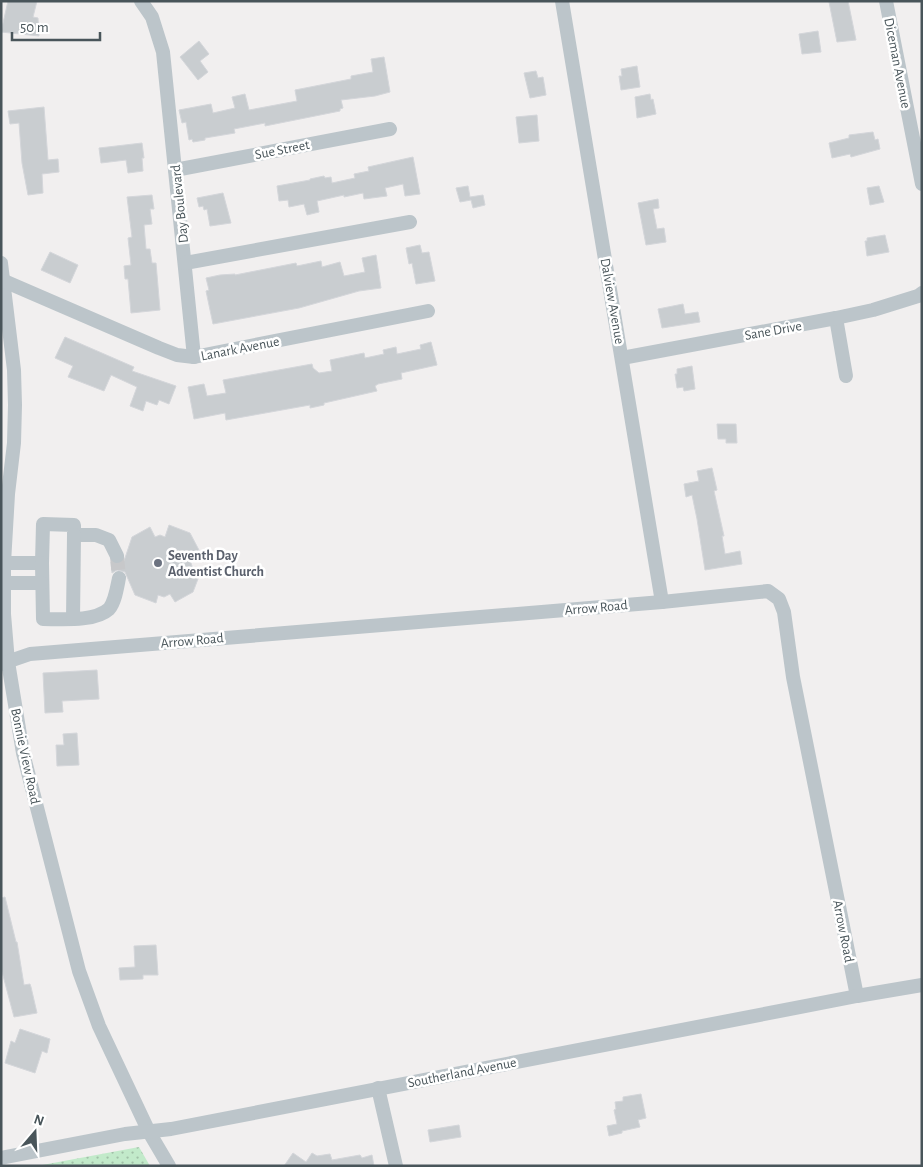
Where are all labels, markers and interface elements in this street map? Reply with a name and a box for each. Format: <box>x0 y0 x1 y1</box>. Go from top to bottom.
scale bar <box>12 10 100 42</box>
street label: Diceman Avenue <box>881 17 913 110</box>
text: 50 m <box>20 20 49 35</box>
street label: Sue Street <box>254 138 311 162</box>
street label: Day Boulevard <box>169 164 191 244</box>
street label: Dalview Avenue <box>598 257 626 345</box>
street label: Sane Drive <box>744 319 803 343</box>
street label: Lanark Avenue <box>200 335 281 363</box>
place label: Seventh Day Adventist Church <box>168 549 264 579</box>
marker: Seventh Day Adventist Church <box>152 557 164 569</box>
street label: Arrow Road <box>564 598 628 618</box>
street label: Arrow Road <box>160 631 224 651</box>
street label: Bonnie View Road <box>8 707 42 806</box>
street label: Arrow Road <box>830 899 856 964</box>
street label: Southerland Avenue <box>407 1056 518 1090</box>
north arrow <box>10 1107 60 1157</box>
text: N <box>32 1112 46 1129</box>

